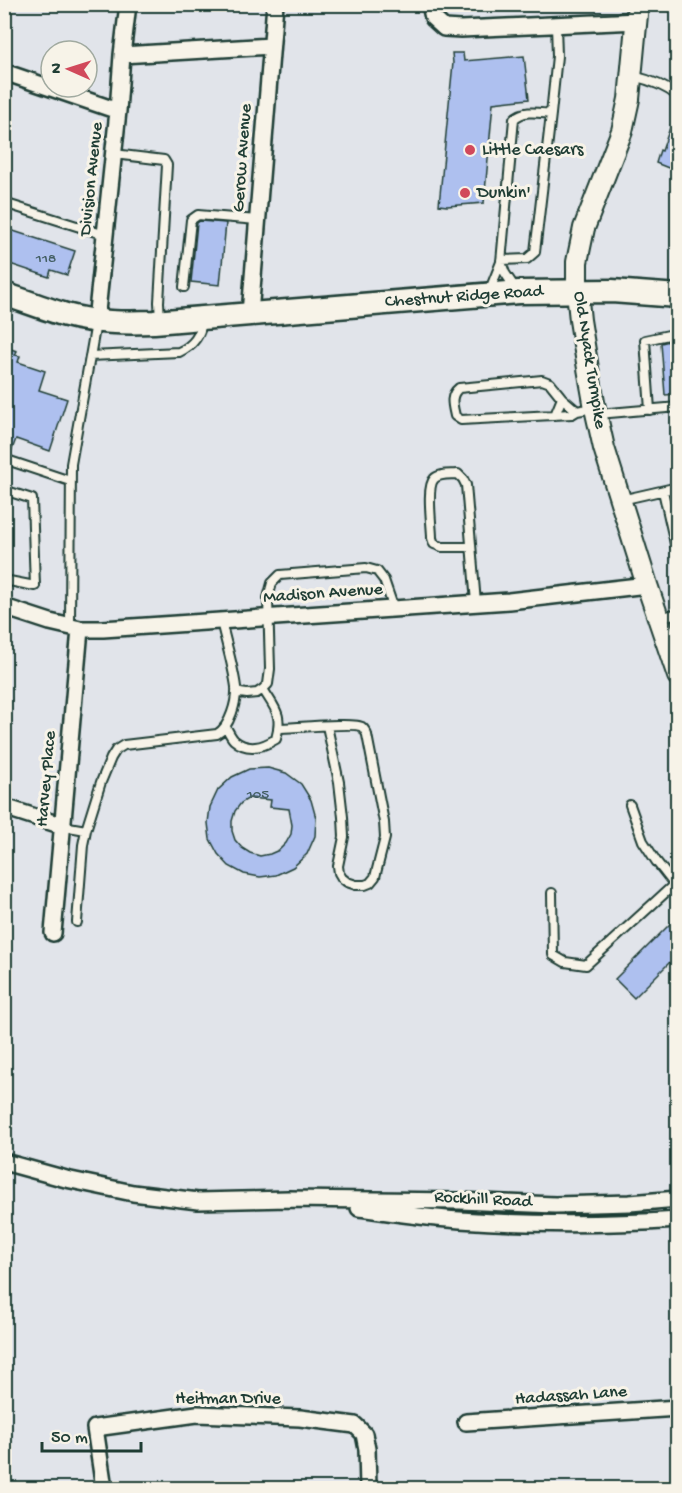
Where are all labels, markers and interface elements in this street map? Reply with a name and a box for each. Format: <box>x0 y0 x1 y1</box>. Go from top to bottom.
north arrow <box>39 39 99 99</box>
text: N <box>48 62 67 74</box>
street label: Gerow Avenue <box>229 102 257 213</box>
street label: Division Avenue <box>75 120 108 238</box>
place label: Little Caesars <box>482 140 585 161</box>
marker: Little Caesars <box>463 143 477 157</box>
place label: Dunkin' <box>476 183 531 204</box>
marker: Dunkin' <box>458 186 472 200</box>
house number: 118 <box>35 250 56 268</box>
street label: Chestnut Ridge Road <box>384 281 545 313</box>
street label: Old Nyack Turnpike <box>568 290 610 431</box>
street label: Madison Avenue <box>262 579 384 609</box>
street label: Harvey Place <box>32 729 62 828</box>
house number: 105 <box>246 786 269 804</box>
street label: Rockhill Road <box>434 1187 534 1213</box>
street label: Hadassah Lane <box>514 1382 629 1410</box>
street label: Heitman Drive <box>175 1389 282 1410</box>
scale bar <box>42 1415 141 1453</box>
text: 50 m <box>51 1428 88 1449</box>

